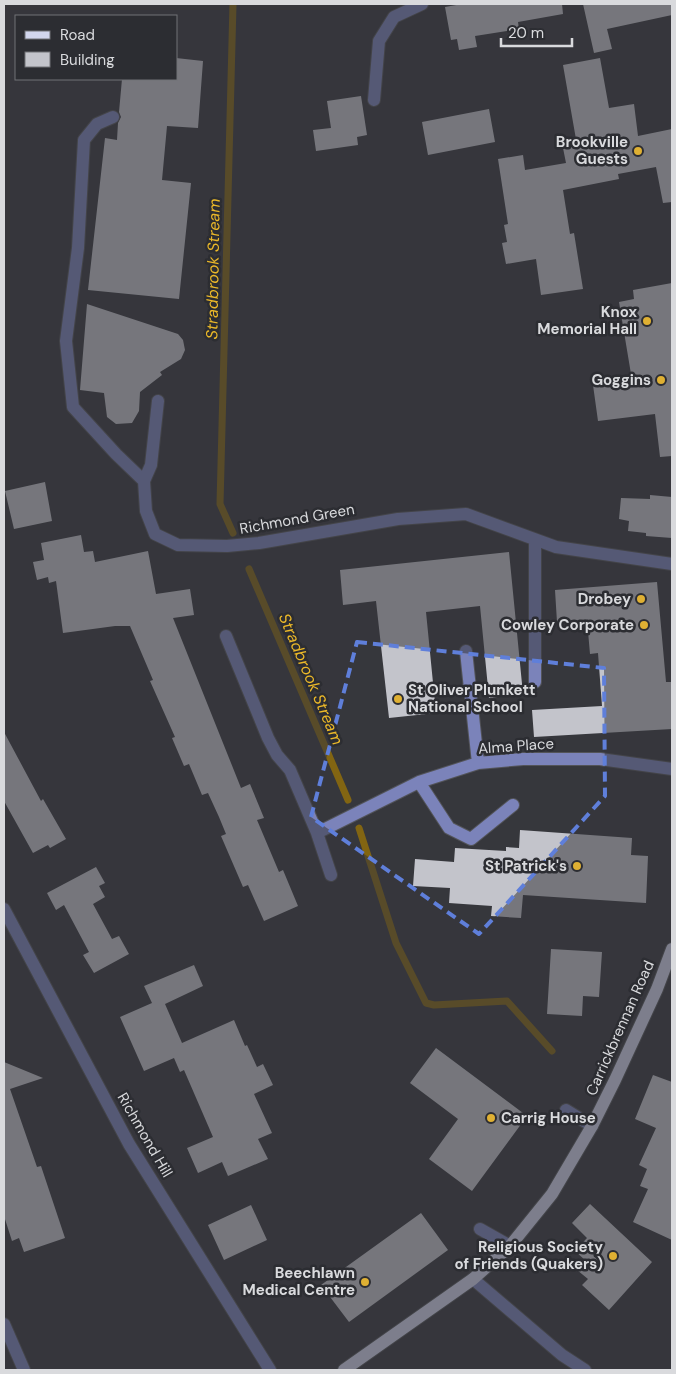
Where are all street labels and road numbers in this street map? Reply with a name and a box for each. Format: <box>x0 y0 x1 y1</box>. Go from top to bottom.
street label: Richmond Green <box>238 499 356 539</box>
street label: Alma Place <box>477 733 555 759</box>
street label: Carrickbrennan Road <box>581 957 659 1099</box>
street label: Richmond Hill <box>113 1089 177 1181</box>

